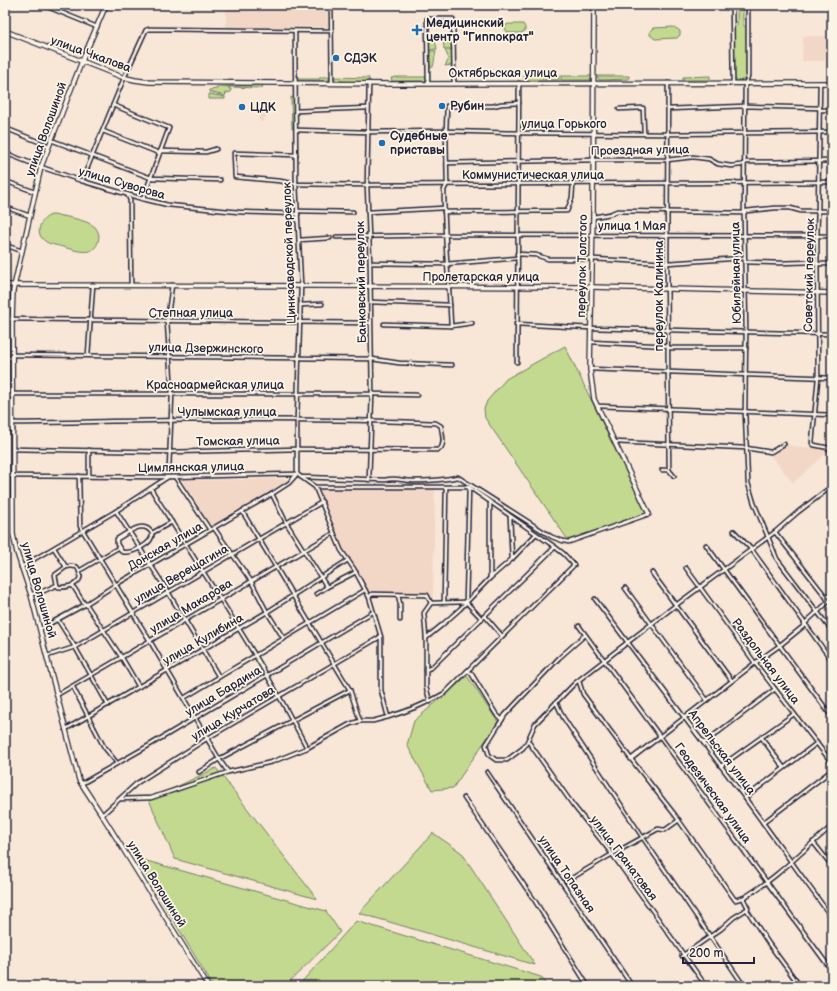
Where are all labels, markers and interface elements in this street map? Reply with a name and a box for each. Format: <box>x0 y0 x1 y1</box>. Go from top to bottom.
place label: Медицинский центр "Гиппократ" <box>426 16 534 45</box>
marker: Медицинский центр "Гиппократ" <box>411 24 423 36</box>
street label: улица Чкалова <box>49 33 133 76</box>
place label: СДЭК <box>344 51 378 66</box>
marker: СДЭК <box>331 53 341 63</box>
street label: Октябрьская улица <box>449 66 557 81</box>
street label: улица Волошиной <box>22 80 71 178</box>
place label: Рубин <box>450 99 484 114</box>
place label: ЦДК <box>250 100 277 115</box>
marker: Рубин <box>437 101 447 111</box>
marker: ЦДК <box>237 102 247 112</box>
street label: улица Горького <box>521 117 607 132</box>
place label: Судебные приставы <box>390 129 448 158</box>
marker: Судебные приставы <box>377 138 387 148</box>
street label: Проездная улица <box>591 142 690 159</box>
street label: улица Суворова <box>77 164 167 203</box>
street label: Коммунистическая улица <box>462 168 604 183</box>
street label: Цинкзаводской переулок <box>280 181 299 324</box>
street label: переулок Толстого <box>574 214 591 318</box>
street label: Советский переулок <box>801 217 818 332</box>
street label: улица 1 Мая <box>598 219 666 234</box>
street label: Банковский переулок <box>353 220 370 343</box>
street label: Юбилейная улица <box>728 222 745 324</box>
street label: переулок Калинина <box>652 240 667 352</box>
street label: Пролетарская улица <box>423 270 539 285</box>
street label: Степная улица <box>149 306 233 321</box>
street label: улица Дзержинского <box>148 340 264 357</box>
street label: Красноармейская улица <box>146 378 284 393</box>
street label: Чулымская улица <box>177 405 277 420</box>
street label: Томская улица <box>196 433 280 450</box>
street label: Цимлянская улица <box>138 459 244 476</box>
street label: Донская улица <box>125 519 205 574</box>
street label: улица Волошиной <box>18 540 59 640</box>
street label: улица Верещагина <box>131 541 231 608</box>
street label: улица Макарова <box>147 576 235 637</box>
street label: улица Кулибина <box>160 610 246 669</box>
street label: Раздольная улица <box>728 615 803 707</box>
street label: улица Бардина <box>182 663 264 720</box>
street label: улица Курчатова <box>189 683 278 744</box>
street label: Апрельская улица <box>684 706 758 798</box>
street label: Геодезическая улица <box>671 740 754 847</box>
street label: улица Гранатовая <box>587 813 661 904</box>
street label: улица Топазная <box>535 833 598 916</box>
street label: улица Волошиной <box>124 838 189 930</box>
scale bar <box>683 939 754 965</box>
text: 200 m <box>689 946 723 961</box>

